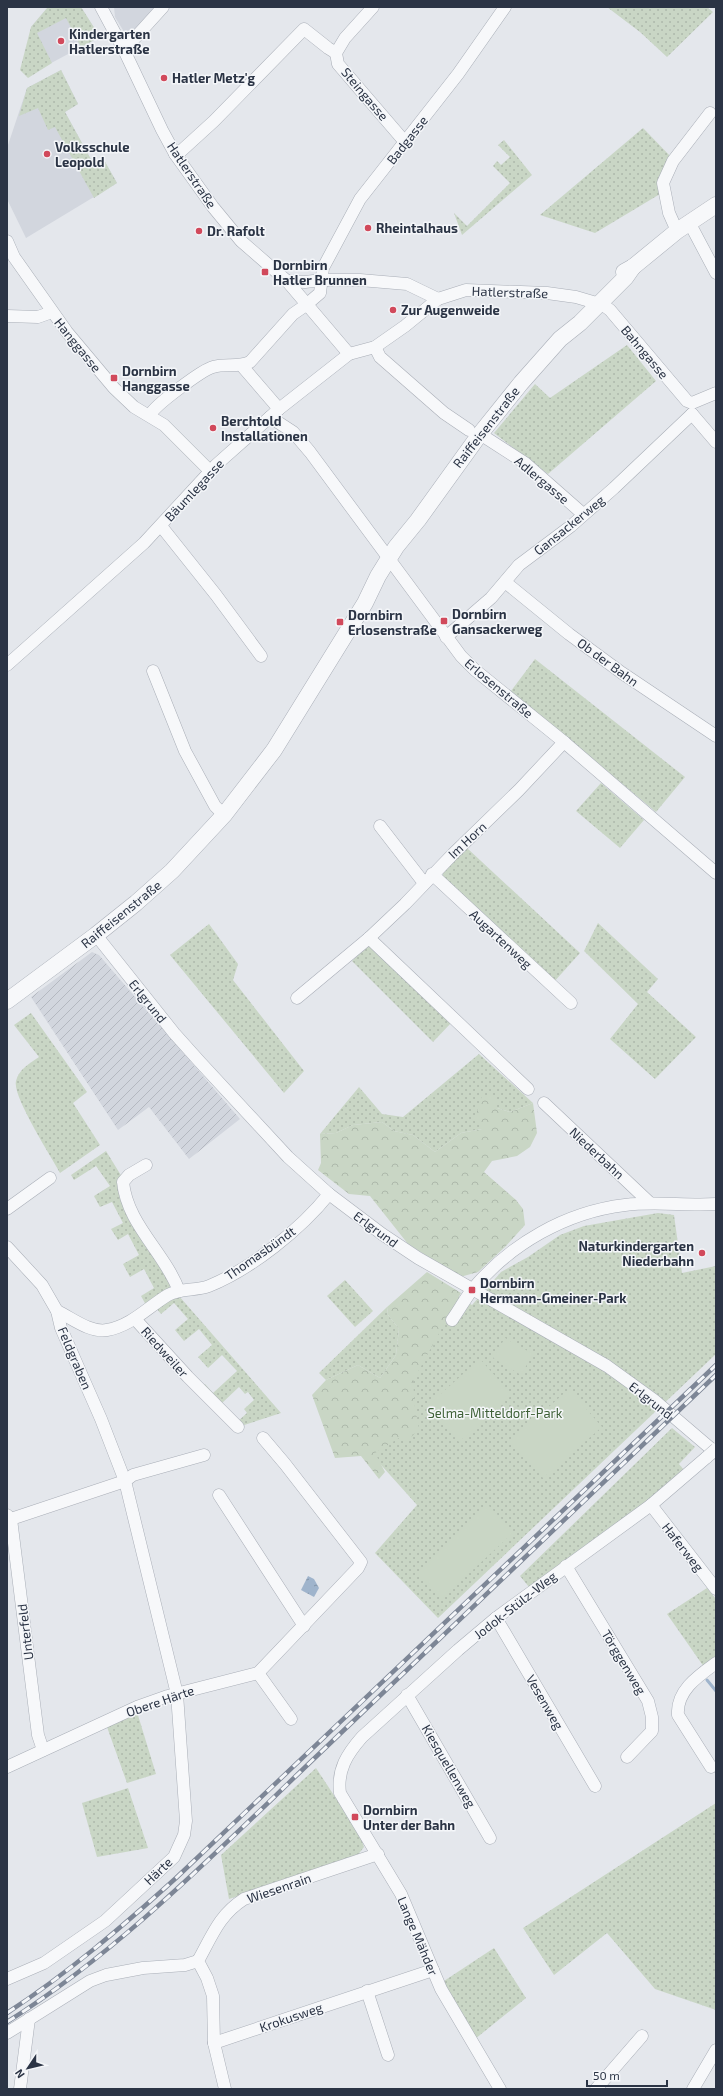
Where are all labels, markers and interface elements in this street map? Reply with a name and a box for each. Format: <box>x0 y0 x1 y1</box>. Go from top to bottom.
place label: Kindergarten Hatlerstraße <box>69 26 150 57</box>
marker: Kindergarten Hatlerstraße <box>56 36 66 46</box>
street label: Steingasse <box>338 64 392 124</box>
place label: Hatler Metz'g <box>172 70 255 86</box>
marker: Hatler Metz'g <box>159 73 169 83</box>
street label: Badgasse <box>383 113 431 167</box>
place label: Volksschule Leopold <box>55 139 130 170</box>
street label: Hatlerstraße <box>164 139 220 211</box>
marker: Volksschule Leopold <box>42 149 52 159</box>
place label: Rheintalhaus <box>376 220 458 236</box>
place label: Dr. Rafolt <box>207 223 265 239</box>
marker: Rheintalhaus <box>363 223 373 233</box>
marker: Dr. Rafolt <box>194 226 204 236</box>
place label: Dornbirn Hatler Brunnen <box>273 257 367 288</box>
marker: Dornbirn Hatler Brunnen <box>260 267 270 277</box>
street label: Hatlerstraße <box>471 283 549 301</box>
place label: Zur Augenweide <box>401 302 500 318</box>
marker: Zur Augenweide <box>388 305 398 315</box>
street label: Hanggasse <box>51 315 105 375</box>
street label: Bahngasse <box>618 322 672 382</box>
place label: Dornbirn Hanggasse <box>122 363 190 394</box>
marker: Dornbirn Hanggasse <box>109 373 119 383</box>
street label: Raiffeisenstraße <box>449 383 523 471</box>
place label: Berchtold Installationen <box>221 413 308 444</box>
marker: Berchtold Installationen <box>208 423 218 433</box>
street label: Adlergasse <box>512 453 572 507</box>
street label: Bäumlegasse <box>161 456 227 524</box>
street label: Gansackerweg <box>530 492 608 558</box>
place label: Dornbirn Gansackerweg <box>452 606 543 637</box>
place label: Dornbirn Erlosenstraße <box>348 607 437 638</box>
marker: Dornbirn Gansackerweg <box>439 616 449 626</box>
marker: Dornbirn Erlosenstraße <box>335 617 345 627</box>
street label: Ob der Bahn <box>574 634 642 690</box>
street label: Erlosenstraße <box>461 655 537 721</box>
street label: Im Horn <box>445 818 489 862</box>
street label: Raiffeisenstraße <box>78 877 164 951</box>
street label: Augartenweg <box>466 906 536 972</box>
street label: Erlgrund <box>126 976 170 1026</box>
street label: Niederbahn <box>566 1124 628 1182</box>
street label: Erlgrund <box>351 1207 401 1251</box>
street label: Thomasbündt <box>222 1223 298 1283</box>
place label: Naturkindergarten Niederbahn <box>578 1238 694 1269</box>
marker: Naturkindergarten Niederbahn <box>697 1248 707 1258</box>
place label: Dornbirn Hermann-Gmeiner-Park <box>480 1275 627 1306</box>
marker: Dornbirn Hermann-Gmeiner-Park <box>467 1285 477 1295</box>
street label: Riedweiler <box>138 1323 192 1381</box>
street label: Feldgraben <box>55 1324 95 1392</box>
street label: Erlgrund <box>626 1378 676 1422</box>
park label: Selma-Mitteldorf-Park <box>428 1405 563 1421</box>
street label: Haferweg <box>659 1519 707 1575</box>
street label: Jodok-Stülz-Weg <box>470 1568 560 1642</box>
street label: Unterfeld <box>14 1603 36 1661</box>
street label: Törggenweg <box>598 1627 650 1697</box>
street label: Vesenweg <box>523 1672 567 1732</box>
street label: Obere Härte <box>124 1682 196 1720</box>
street label: Kiesquellenweg <box>419 1722 479 1810</box>
place label: Dornbirn Unter der Bahn <box>363 1802 455 1833</box>
marker: Dornbirn Unter der Bahn <box>350 1812 360 1822</box>
street label: Härte <box>141 1854 175 1888</box>
street label: Wiesenrain <box>245 1870 313 1906</box>
street label: Lange Mähder <box>394 1894 442 1978</box>
street label: Krokusweg <box>257 1999 325 2035</box>
north arrow <box>8 2048 48 2088</box>
scale bar <box>587 2062 667 2088</box>
text: N <box>12 2067 27 2081</box>
text: 50 m <box>593 2068 620 2082</box>

